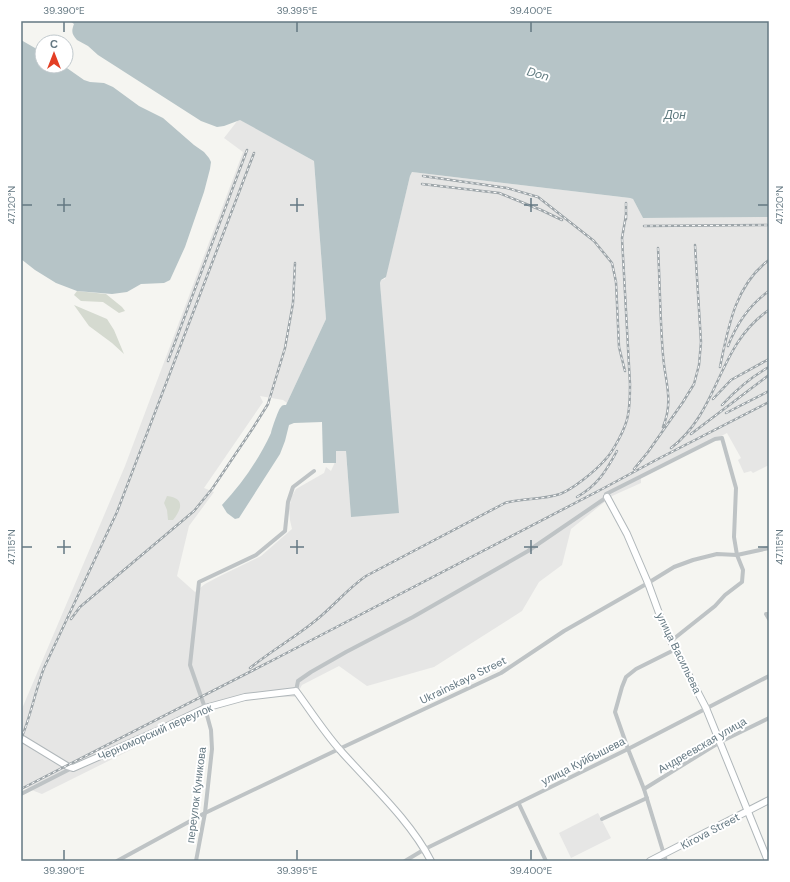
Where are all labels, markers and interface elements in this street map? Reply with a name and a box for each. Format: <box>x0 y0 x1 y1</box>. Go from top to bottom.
text: 39.390°E <box>43 4 85 17</box>
text: 39.395°E <box>277 4 318 17</box>
text: 39.400°E <box>510 4 553 17</box>
north arrow <box>34 34 74 74</box>
text: С <box>50 37 58 51</box>
water label: Don <box>525 63 551 85</box>
water label: Дон <box>662 107 686 123</box>
text: 47.120°N <box>5 186 18 224</box>
text: 47.120°N <box>773 186 786 224</box>
text: 47.115°N <box>5 529 18 565</box>
text: 47.115°N <box>773 529 786 565</box>
street label: улица Васильева <box>653 610 705 697</box>
street label: Ukrainskaya Street <box>417 653 509 707</box>
street label: Черноморский переулок <box>96 700 215 764</box>
street label: Андреевская улица <box>655 714 749 776</box>
street label: улица Куйбышева <box>539 733 628 788</box>
street label: переулок Куникова <box>183 745 209 844</box>
street label: Kirova Street <box>678 810 742 852</box>
text: 39.390°E <box>43 864 85 877</box>
text: 39.395°E <box>277 864 318 877</box>
text: 39.400°E <box>510 864 553 877</box>

